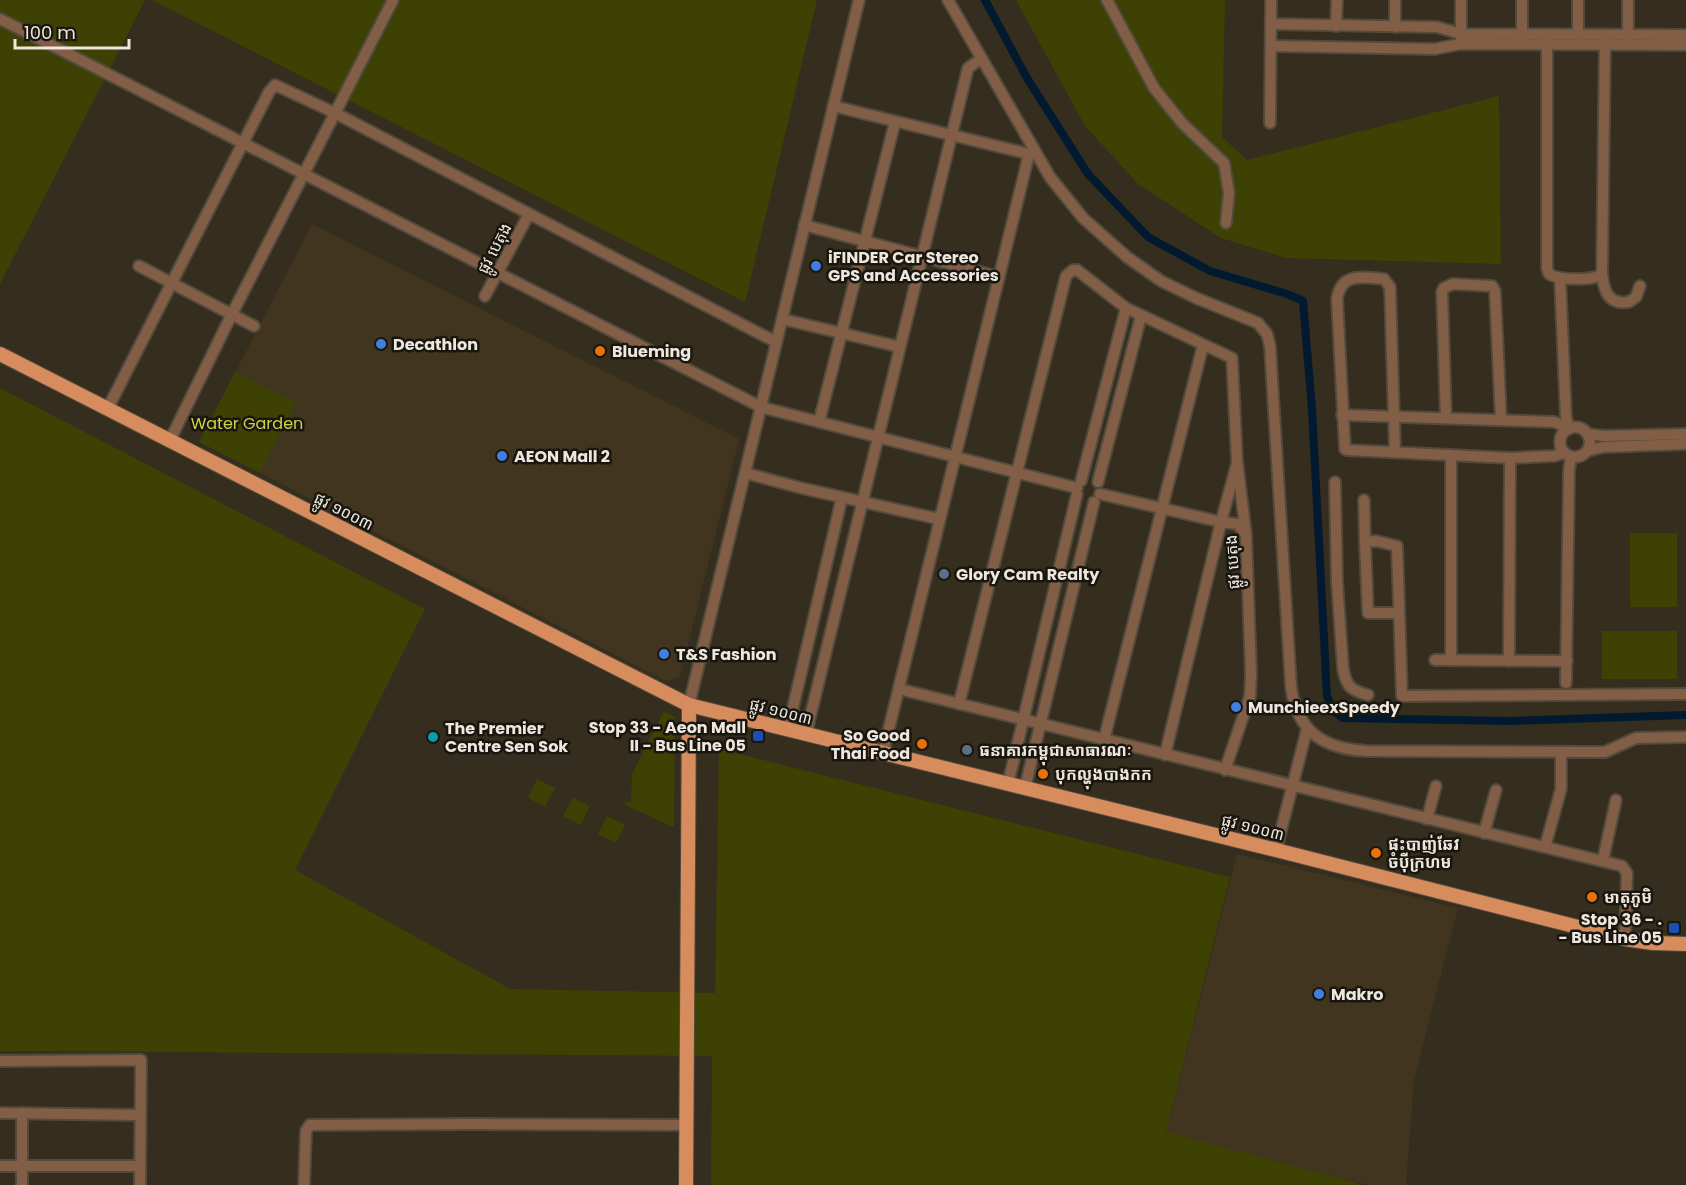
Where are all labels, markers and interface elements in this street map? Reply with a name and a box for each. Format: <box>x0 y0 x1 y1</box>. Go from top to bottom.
scale bar <box>15 12 129 50</box>
text: 100 m <box>24 20 76 45</box>
street label: ផ្លូវ បេតុង <box>471 219 520 279</box>
place label: iFINDER Car Stereo GPS and Accessories <box>828 246 999 287</box>
marker: iFINDER Car Stereo GPS and Accessories <box>809 259 823 273</box>
place label: Decathlon <box>393 333 478 356</box>
marker: Decathlon <box>374 337 388 351</box>
place label: Blueming <box>612 340 691 363</box>
marker: Blueming <box>593 344 607 358</box>
park label: Water Garden <box>191 412 303 435</box>
place label: AEON Mall 2 <box>514 445 610 468</box>
marker: AEON Mall 2 <box>495 449 509 463</box>
street label: ផ្លូវ ១០០៣ <box>309 487 377 539</box>
street label: ផ្លូវ បេតុង <box>1220 534 1248 590</box>
place label: Glory Cam Realty <box>956 563 1100 586</box>
marker: Glory Cam Realty <box>937 567 951 581</box>
place label: T&S Fashion <box>676 643 776 666</box>
marker: T&S Fashion <box>657 647 671 661</box>
street label: ផ្លូវ ១០០៣ <box>746 693 815 733</box>
place label: MunchieexSpeedy <box>1248 696 1401 719</box>
marker: MunchieexSpeedy <box>1229 700 1243 714</box>
place label: Stop 33 - Aeon Mall II - Bus Line 05 <box>589 716 746 757</box>
place label: The Premier Centre Sen Sok <box>445 717 568 758</box>
place label: So Good Thai Food <box>831 724 910 765</box>
marker: Stop 33 - Aeon Mall II - Bus Line 05 <box>751 729 765 743</box>
marker: The Premier Centre Sen Sok <box>426 730 440 744</box>
marker: So Good Thai Food <box>915 737 929 751</box>
place label: ធនាគារកម្ពុជាសាធារណៈ <box>979 739 1131 766</box>
marker: ធនាគារកម្ពុជាសាធារណៈ <box>960 743 974 757</box>
place label: បុកល្ហុងបាងកក <box>1055 763 1152 790</box>
marker: បុកល្ហុងបាងកក <box>1036 767 1050 781</box>
street label: ផ្លូវ ១០០៣ <box>1218 809 1287 849</box>
place label: ផ្ទះបាញ់ឆែវ ចំប៉ីក្រហម <box>1388 833 1460 874</box>
marker: ផ្ទះបាញ់ឆែវ ចំប៉ីក្រហម <box>1369 846 1383 860</box>
place label: មាតុភូមិ <box>1604 886 1652 909</box>
marker: មាតុភូមិ <box>1585 890 1599 904</box>
place label: Stop 36 - . - Bus Line 05 <box>1558 908 1662 949</box>
marker: Stop 36 - . - Bus Line 05 <box>1667 921 1681 935</box>
place label: Makro <box>1331 983 1383 1006</box>
marker: Makro <box>1312 987 1326 1001</box>

